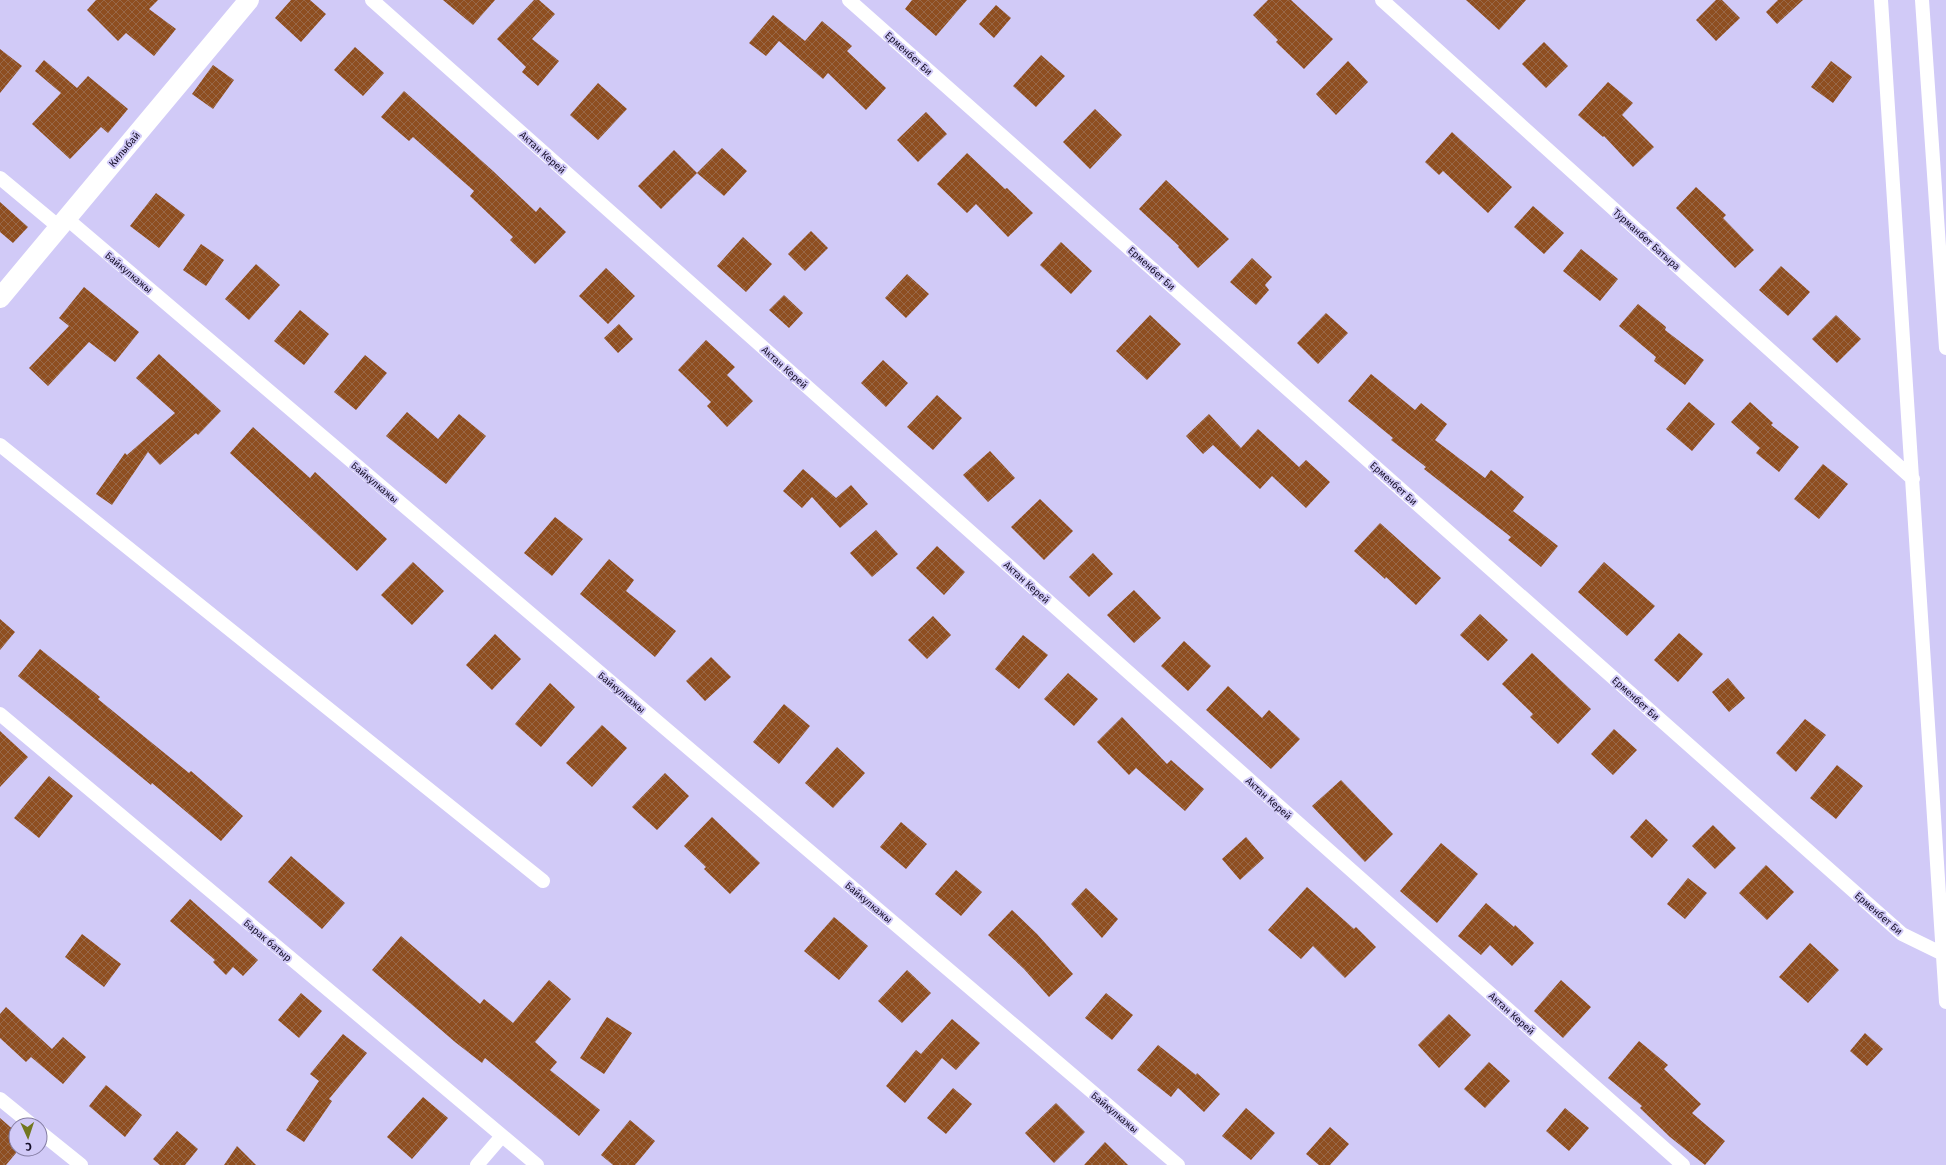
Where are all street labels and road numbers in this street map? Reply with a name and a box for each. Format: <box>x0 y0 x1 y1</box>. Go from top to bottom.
street label: Ерменбет Би <box>882 29 934 78</box>
street label: Актан Керей <box>517 129 568 176</box>
street label: Килыбай <box>107 130 143 170</box>
street label: Турманбет Батыра <box>1610 207 1682 273</box>
street label: Ерменбет Би <box>1125 244 1177 293</box>
street label: Байкулкажы <box>102 250 154 296</box>
street label: Актан Керей <box>759 344 810 391</box>
street label: Ерменбет Би <box>1367 459 1419 508</box>
street label: Байкулкажы <box>348 460 400 506</box>
street label: Актан Керей <box>1001 559 1052 606</box>
street label: Байкулкажы <box>595 670 647 716</box>
street label: Ерменбет Би <box>1609 674 1661 723</box>
street label: Актан Керей <box>1243 775 1294 822</box>
street label: Байкулкажы <box>842 880 894 926</box>
street label: Ерменбет Би <box>1852 890 1905 938</box>
street label: Барак батыр <box>241 917 294 964</box>
street label: Актан Керей <box>1486 990 1537 1037</box>
street label: Байкулкажы <box>1088 1090 1140 1136</box>

